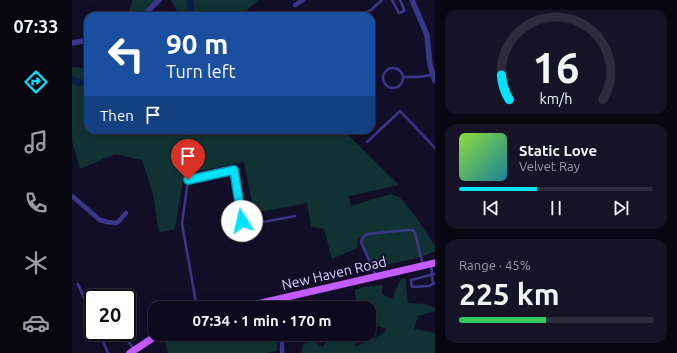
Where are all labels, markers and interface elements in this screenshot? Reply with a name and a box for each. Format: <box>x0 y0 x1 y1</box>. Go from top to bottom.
text: 07:33 <box>13 16 59 36</box>
icon: left <box>100 28 152 80</box>
text: 90 m <box>166 28 228 59</box>
text: 16 <box>533 44 579 91</box>
text: Turn left <box>166 61 236 81</box>
icon: directions <box>22 68 50 96</box>
text: km/h <box>540 91 572 107</box>
icon: arrive <box>142 104 164 126</box>
text: Then <box>100 107 134 124</box>
icon: music <box>22 128 50 156</box>
pin <box>171 139 205 180</box>
text: Static Love <box>519 142 597 159</box>
icon: arrive <box>177 145 199 167</box>
text: Velvet Ray <box>519 159 580 173</box>
icon: phone <box>22 189 50 217</box>
icon: previous <box>480 197 502 219</box>
icon: pause <box>545 197 567 219</box>
icon: next <box>610 197 632 219</box>
position arrow <box>221 200 263 242</box>
icon: climate <box>22 249 50 277</box>
street label: New Haven Road <box>280 253 388 293</box>
text: Range · 45% <box>459 258 531 272</box>
text: 225 km <box>459 277 560 311</box>
speed limit sign: 20 <box>84 289 136 341</box>
icon: car <box>22 309 50 337</box>
text: 07:34 · 1 min · 170 m <box>193 312 331 329</box>

